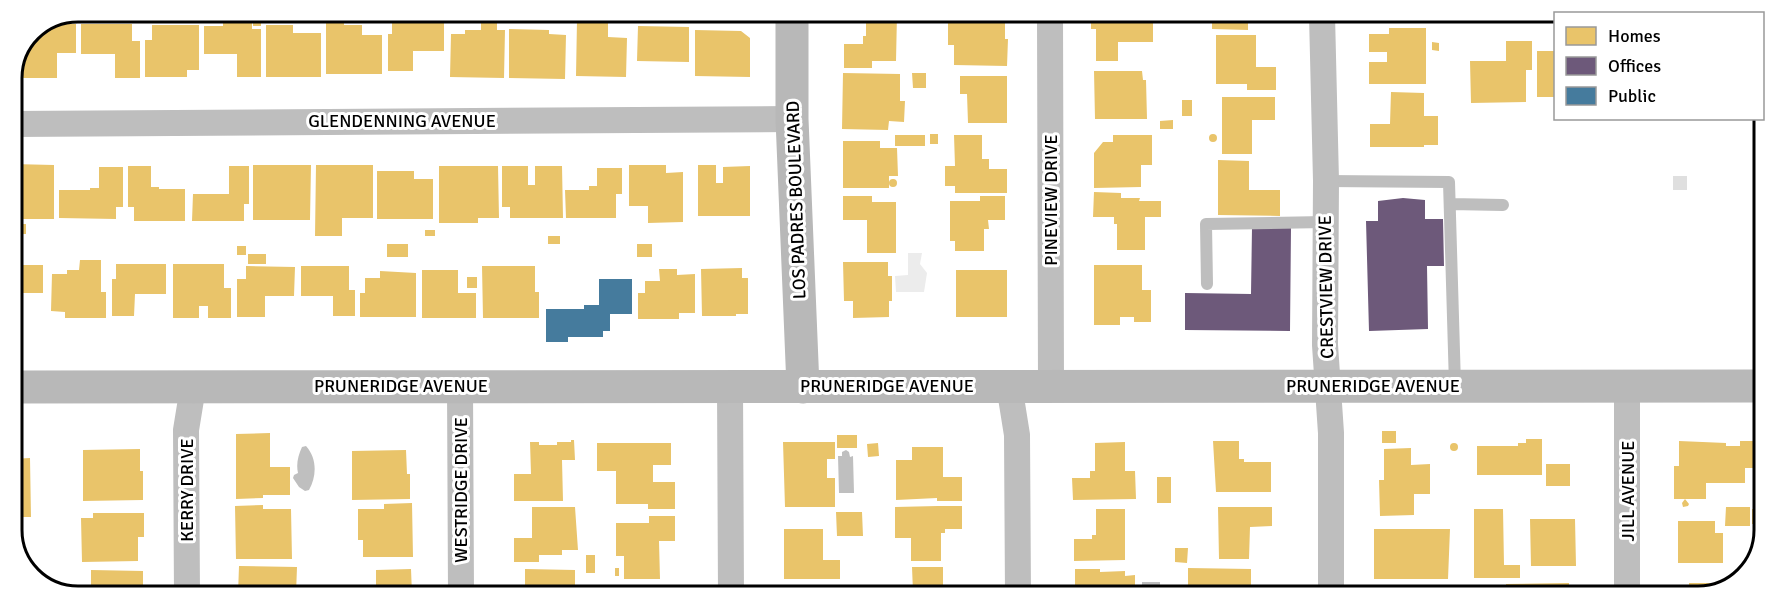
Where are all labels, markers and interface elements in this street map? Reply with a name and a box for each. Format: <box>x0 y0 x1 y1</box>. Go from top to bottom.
legend <box>1554 12 1764 120</box>
text: Homes <box>1608 25 1661 47</box>
text: Offices <box>1608 55 1661 77</box>
text: Public <box>1608 85 1656 107</box>
street label: LOS PADRES BOULEVARD <box>782 100 810 300</box>
street label: GLENDENNING AVENUE <box>308 110 496 132</box>
street label: PINEVIEW DRIVE <box>1040 134 1062 266</box>
street label: CRESTVIEW DRIVE <box>1314 215 1338 359</box>
street label: PRUNERIDGE AVENUE <box>314 375 488 397</box>
street label: PRUNERIDGE AVENUE <box>800 375 974 397</box>
street label: PRUNERIDGE AVENUE <box>1286 375 1460 397</box>
street label: WESTRIDGE DRIVE <box>450 417 472 563</box>
street label: KERRY DRIVE <box>176 438 198 542</box>
street label: JILL AVENUE <box>1617 441 1639 541</box>

